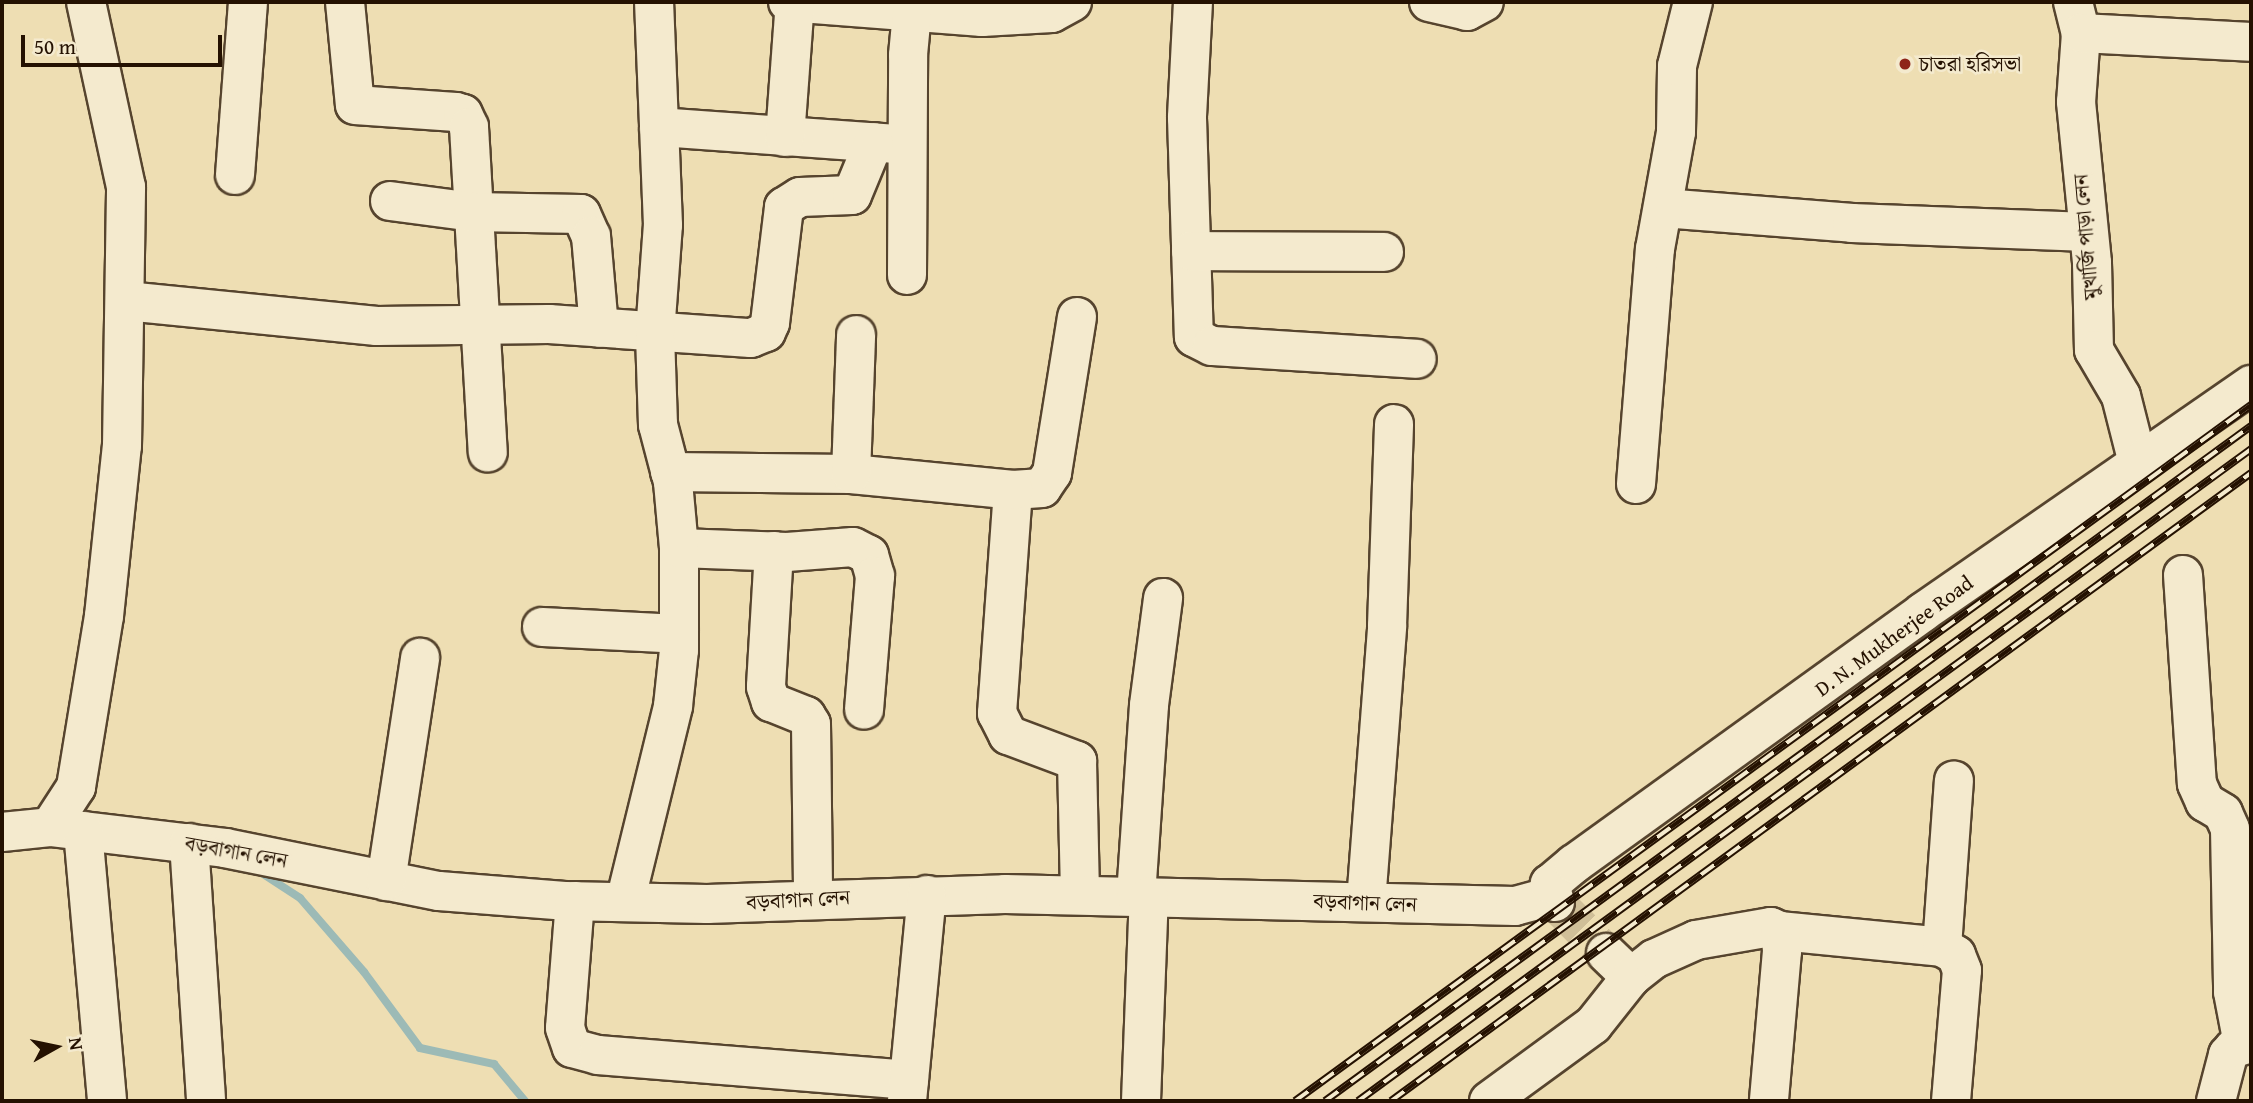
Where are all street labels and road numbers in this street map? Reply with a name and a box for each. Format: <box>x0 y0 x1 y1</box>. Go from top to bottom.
street label: মুখার্জি পাড়া লেন <box>2068 173 2104 301</box>
street label: D. N. Mukherjee Road <box>1810 570 1978 702</box>
street label: বড়বাগান লেন <box>183 831 289 873</box>
street label: বড়বাগান লেন <box>746 885 850 915</box>
street label: বড়বাগান লেন <box>1313 889 1417 917</box>

